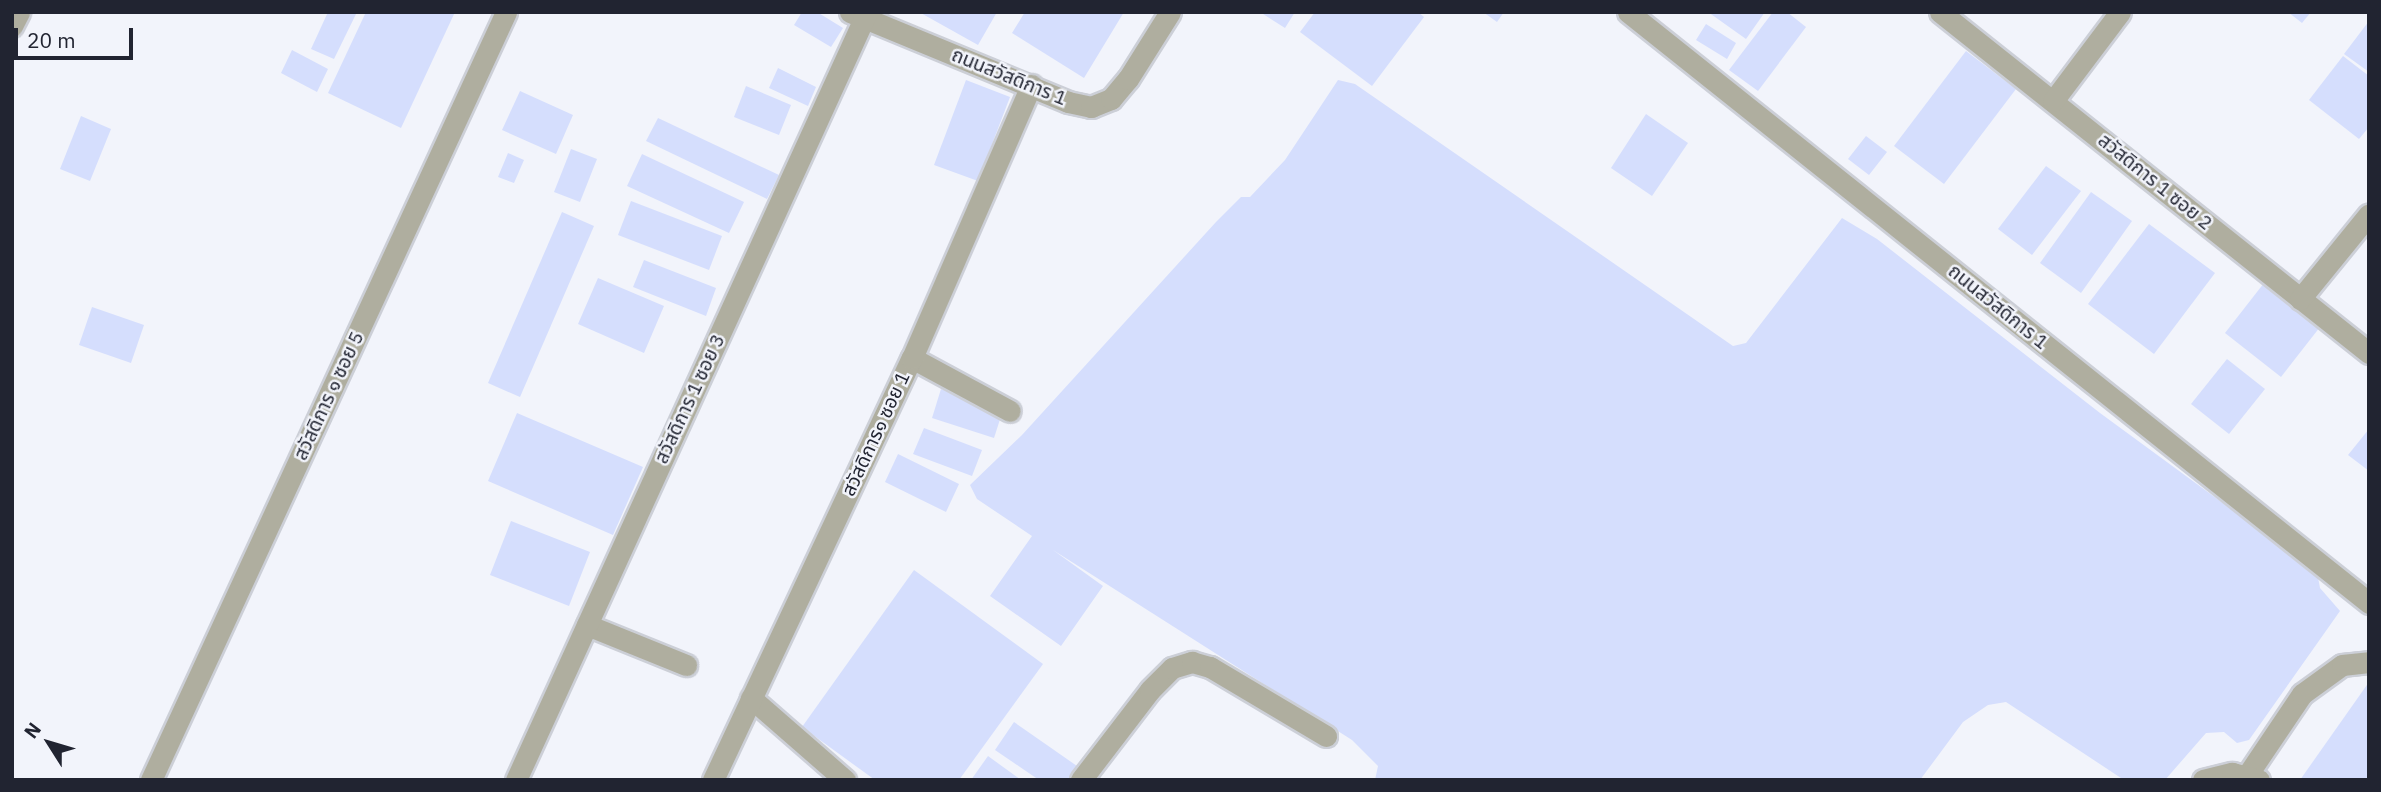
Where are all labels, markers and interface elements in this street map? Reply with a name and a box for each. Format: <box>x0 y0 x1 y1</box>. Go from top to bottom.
scale bar <box>18 14 136 58</box>
text: 20 m <box>27 26 76 54</box>
street label: ถนนสวัสดิการ 1 <box>948 44 1070 110</box>
street label: สวัสดิการ 1 ซอย 2 <box>2093 129 2217 235</box>
street label: ถนนสวัสดิการ 1 <box>1944 260 2052 354</box>
street label: สวัสดิการ ๑ ซอย 5 <box>289 328 369 464</box>
street label: สวัสดิการ 1 ซอย 3 <box>650 331 730 467</box>
street label: สวัสดิการ๑ ซอย 1 <box>837 368 915 500</box>
north arrow <box>14 708 84 778</box>
text: N <box>18 718 46 743</box>

